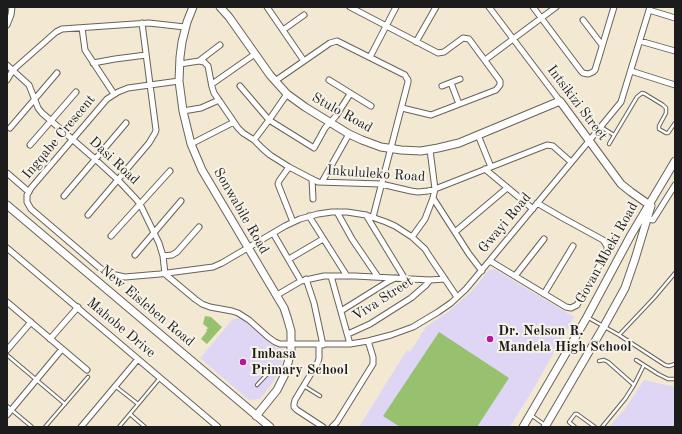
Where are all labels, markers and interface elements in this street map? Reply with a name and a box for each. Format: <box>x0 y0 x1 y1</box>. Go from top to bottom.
street label: Intsikizi Street <box>543 62 611 144</box>
street label: Stulo Road <box>309 89 375 137</box>
street label: Ingqabe Crescent <box>19 91 99 183</box>
street label: Dasi Road <box>85 133 143 189</box>
street label: Inkululeko Road <box>326 162 426 186</box>
street label: Sonwabile Road <box>210 165 272 257</box>
street label: Gwayi Road <box>475 189 535 257</box>
street label: Govan Mbeki Road <box>572 199 642 307</box>
street label: New Eisleben Road <box>96 262 198 350</box>
street label: Viva Street <box>350 273 416 325</box>
street label: Mahobe Drive <box>83 294 159 362</box>
place label: Dr. Nelson R. Mandela High School <box>498 323 632 356</box>
marker: Dr. Nelson R. Mandela High School <box>485 334 495 344</box>
place label: Imbasa Primary School <box>251 346 348 378</box>
marker: Imbasa Primary School <box>238 357 248 367</box>

